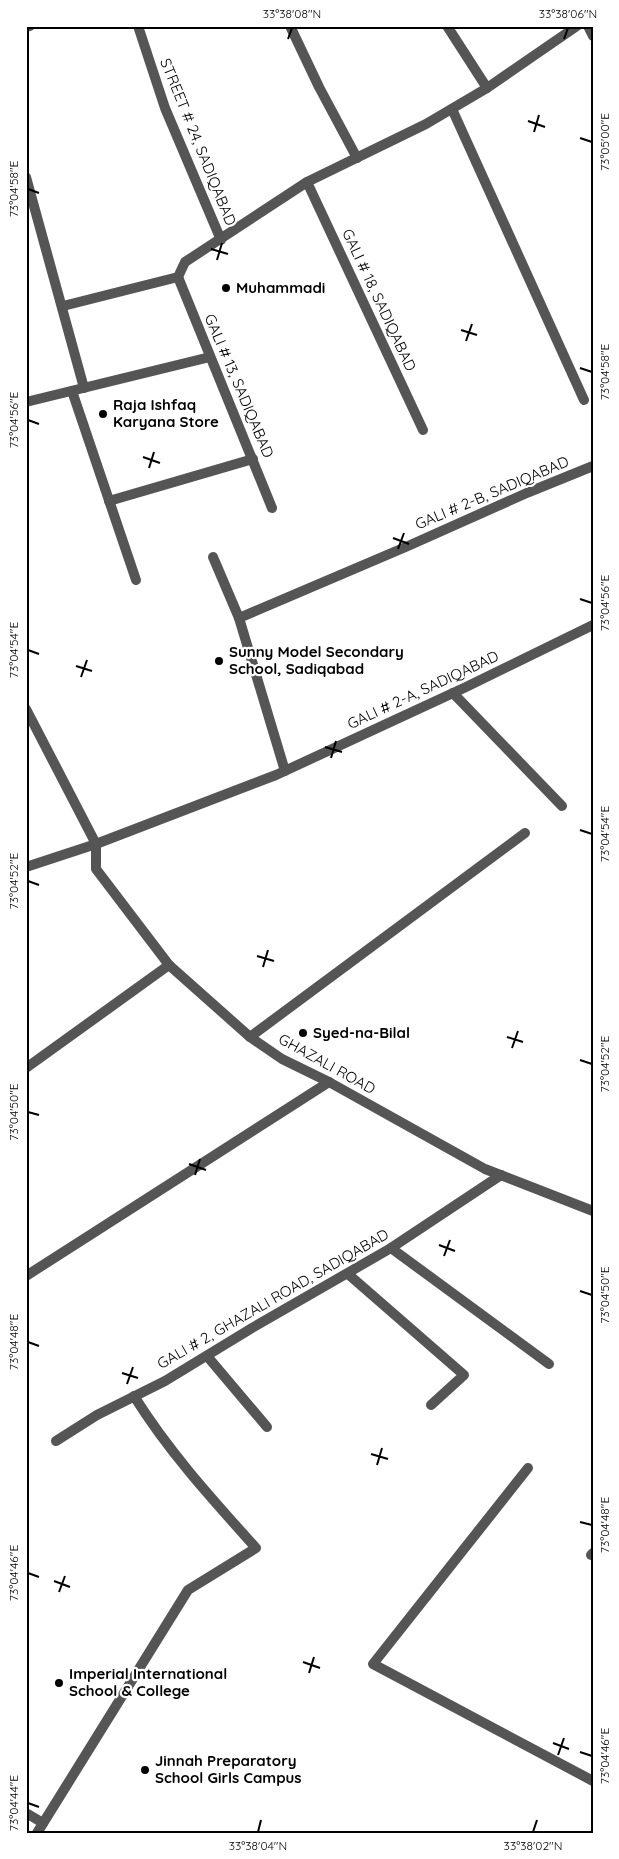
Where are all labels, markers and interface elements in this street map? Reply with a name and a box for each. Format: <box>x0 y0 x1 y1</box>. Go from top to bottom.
text: 33°38'08"N <box>263 6 321 21</box>
text: 33°38'06"N <box>539 6 597 21</box>
street label: STREET # 24, SADIQABAD <box>156 55 241 228</box>
text: 73°05'00"E <box>597 113 612 171</box>
text: 73°04'58"E <box>6 160 21 217</box>
street label: GALI # 18, SADIQABAD <box>338 226 421 374</box>
place label: Muhammadi <box>236 278 325 297</box>
marker: Muhammadi <box>220 282 232 294</box>
street label: GALI # 13, SADIQABAD <box>201 311 278 461</box>
text: 73°04'58"E <box>597 343 612 400</box>
text: 73°04'56"E <box>6 392 21 448</box>
place label: Raja Ishfaq Karyana Store <box>113 395 219 431</box>
marker: Raja Ishfaq Karyana Store <box>97 408 109 420</box>
street label: GALI # 2-B, SADIQABAD <box>412 451 572 534</box>
text: 73°04'56"E <box>597 575 612 631</box>
text: 73°04'54"E <box>6 622 21 678</box>
place label: Sunny Model Secondary School, Sadiqabad <box>229 642 404 678</box>
street label: GALI # 2-A, SADIQABAD <box>344 646 502 733</box>
marker: Sunny Model Secondary School, Sadiqabad <box>213 655 225 667</box>
text: 73°04'54"E <box>597 806 612 862</box>
text: 73°04'52"E <box>6 852 21 909</box>
place label: Syed-na-Bilal <box>313 1023 410 1042</box>
marker: Syed-na-Bilal <box>297 1027 309 1039</box>
street label: GHAZALI ROAD <box>275 1029 379 1098</box>
text: 73°04'52"E <box>597 1035 612 1092</box>
text: 73°04'50"E <box>6 1083 21 1141</box>
street label: GALI # 2, GHAZALI ROAD, SADIQABAD <box>154 1224 392 1373</box>
text: 73°04'50"E <box>597 1266 612 1324</box>
text: 73°04'48"E <box>6 1314 21 1370</box>
text: 73°04'48"E <box>597 1497 612 1553</box>
text: 73°04'46"E <box>6 1545 21 1601</box>
place label: Imperial International School & College <box>69 1664 227 1700</box>
marker: Imperial International School & College <box>53 1677 65 1689</box>
text: 73°04'46"E <box>597 1728 612 1784</box>
place label: Jinnah Preparatory School Girls Campus <box>155 1751 302 1787</box>
marker: Jinnah Preparatory School Girls Campus <box>139 1764 151 1776</box>
text: 73°04'44"E <box>6 1775 21 1831</box>
text: 33°38'04"N <box>229 1838 287 1853</box>
text: 33°38'02"N <box>504 1838 562 1853</box>

